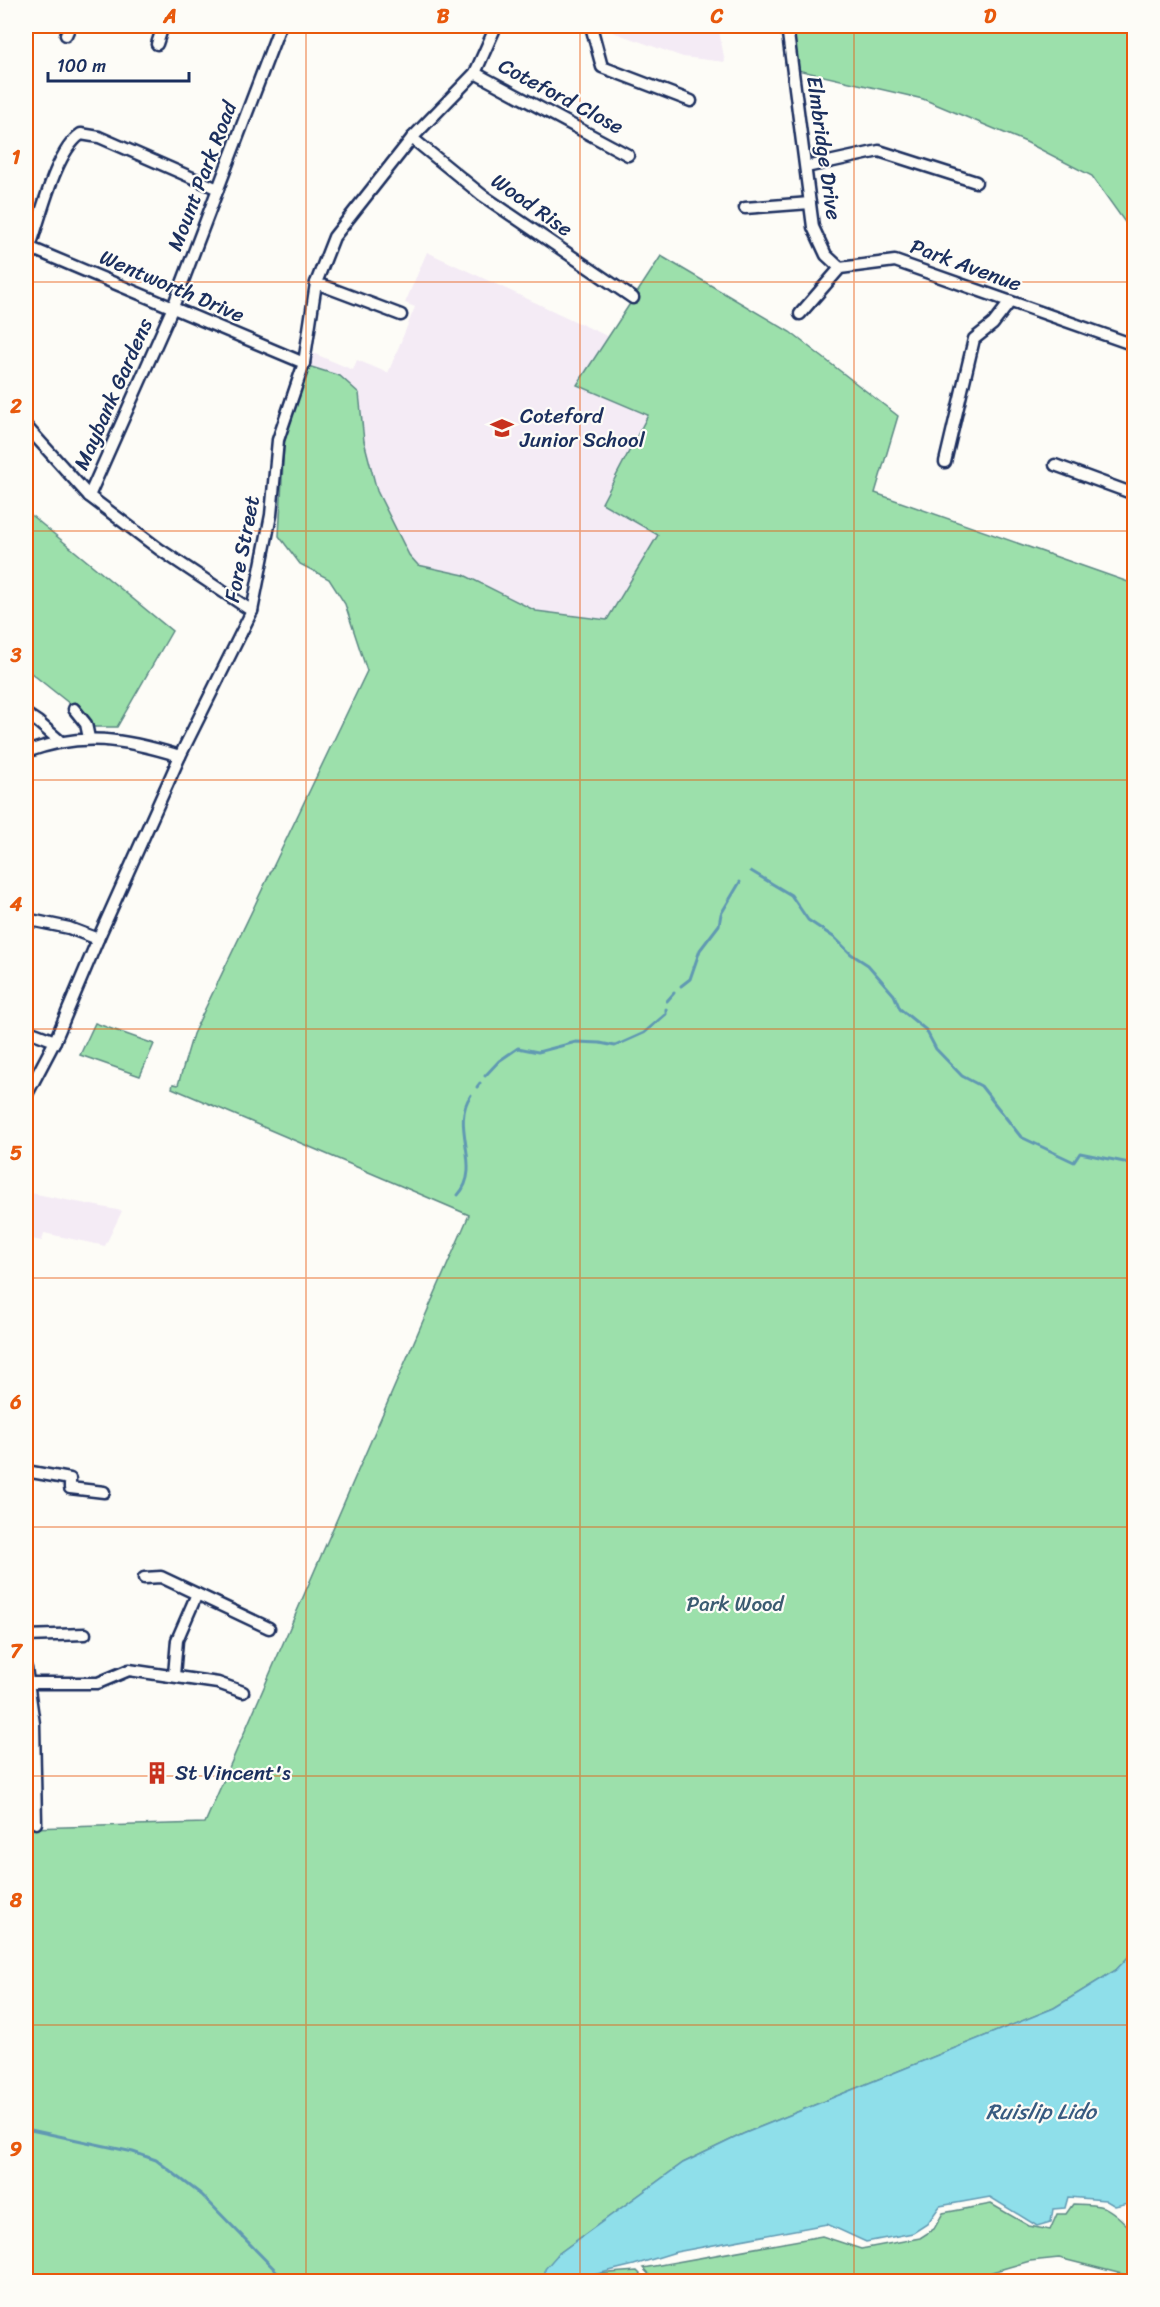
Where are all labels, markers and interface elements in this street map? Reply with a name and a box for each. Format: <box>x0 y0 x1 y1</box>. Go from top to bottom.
text: A <box>162 0 177 34</box>
text: B <box>437 0 450 34</box>
text: C <box>710 0 724 34</box>
text: D <box>984 0 997 34</box>
scale bar <box>48 45 189 83</box>
street label: Coteford Close <box>491 47 631 145</box>
text: 100 m <box>57 50 106 82</box>
street label: Elmbridge Drive <box>795 74 853 223</box>
street label: Mount Park Road <box>156 94 249 257</box>
text: 1 <box>12 140 21 175</box>
street label: Wood Rise <box>483 163 581 247</box>
street label: Park Avenue <box>905 227 1027 303</box>
street label: Wentworth Drive <box>93 238 251 334</box>
street label: Maybank Gardens <box>62 311 164 476</box>
text: 2 <box>9 389 22 424</box>
place label: Coteford Junior School <box>519 397 646 459</box>
school or university icon: Coteford Junior School <box>489 415 515 441</box>
street label: Fore Street <box>213 492 271 606</box>
text: 3 <box>10 638 22 673</box>
text: 4 <box>9 887 23 922</box>
text: 5 <box>10 1136 22 1171</box>
text: 6 <box>9 1385 22 1420</box>
park label: Park Wood <box>686 1585 785 1623</box>
text: 7 <box>10 1634 23 1669</box>
place label: St Vincent's <box>175 1754 291 1792</box>
building icon: St Vincent's <box>144 1760 170 1786</box>
text: 8 <box>9 1883 23 1918</box>
water label: Ruislip Lido <box>986 2092 1098 2131</box>
text: 9 <box>10 2132 22 2167</box>

